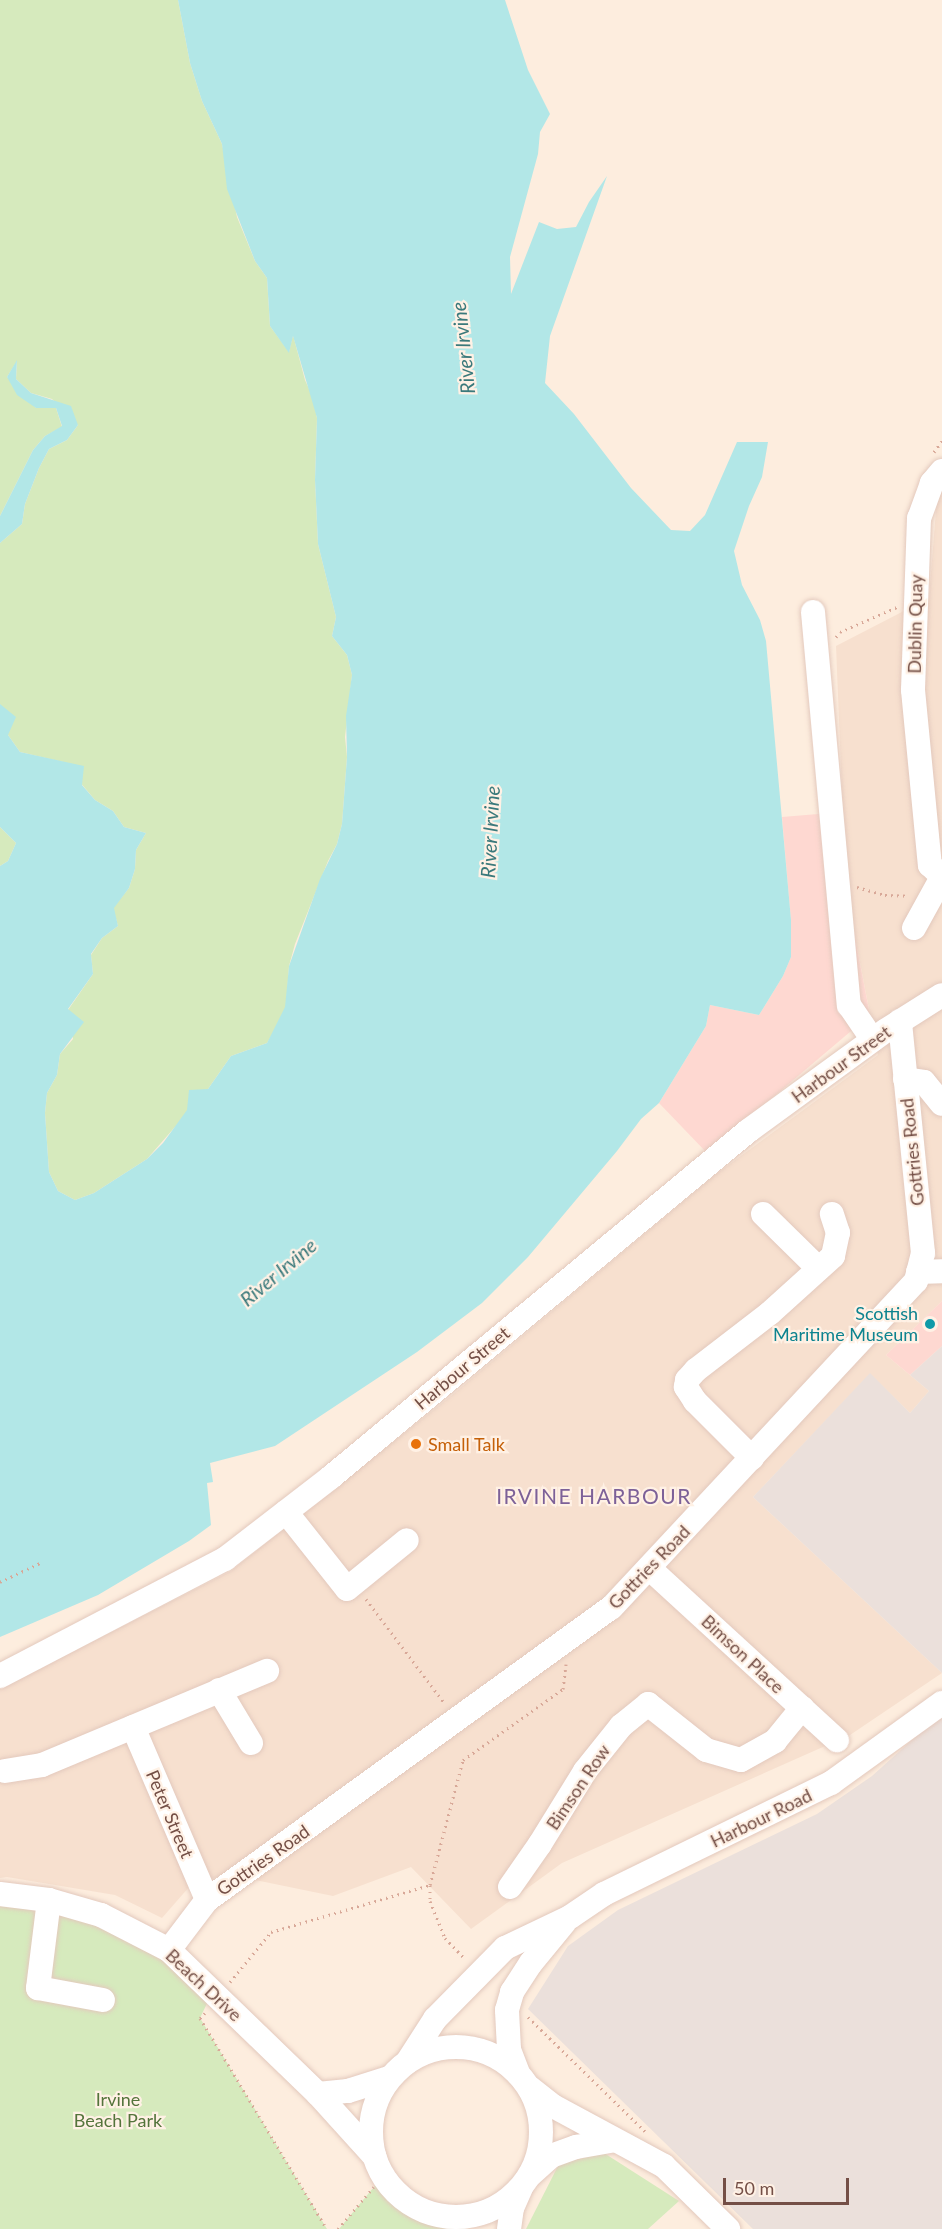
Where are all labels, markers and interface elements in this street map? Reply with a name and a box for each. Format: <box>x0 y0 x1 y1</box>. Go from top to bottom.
water label: River Irvine <box>446 301 480 395</box>
street label: Dublin Quay <box>903 574 927 674</box>
water label: River Irvine <box>476 785 504 879</box>
street label: Harbour Street <box>787 1021 895 1107</box>
street label: Gottries Road <box>896 1097 928 1207</box>
water label: River Irvine <box>235 1233 321 1311</box>
place label: Scottish Maritime Museum <box>773 1303 918 1346</box>
marker: Scottish Maritime Museum <box>923 1317 937 1331</box>
street label: Harbour Street <box>410 1322 514 1414</box>
place label: Small Talk <box>428 1433 505 1455</box>
marker: Small Talk <box>409 1437 423 1451</box>
district label: IRVINE HARBOUR <box>496 1483 692 1509</box>
street label: Gottries Road <box>604 1521 694 1613</box>
street label: Bimson Place <box>697 1610 789 1698</box>
street label: Bimson Row <box>542 1740 614 1834</box>
street label: Peter Street <box>142 1766 198 1862</box>
street label: Harbour Road <box>707 1784 815 1852</box>
street label: Gottries Road <box>213 1820 313 1900</box>
street label: Beach Drive <box>161 1944 247 2026</box>
park label: Irvine Beach Park <box>74 2089 162 2132</box>
scale bar <box>726 2166 852 2204</box>
text: 50 m <box>734 2177 774 2199</box>

